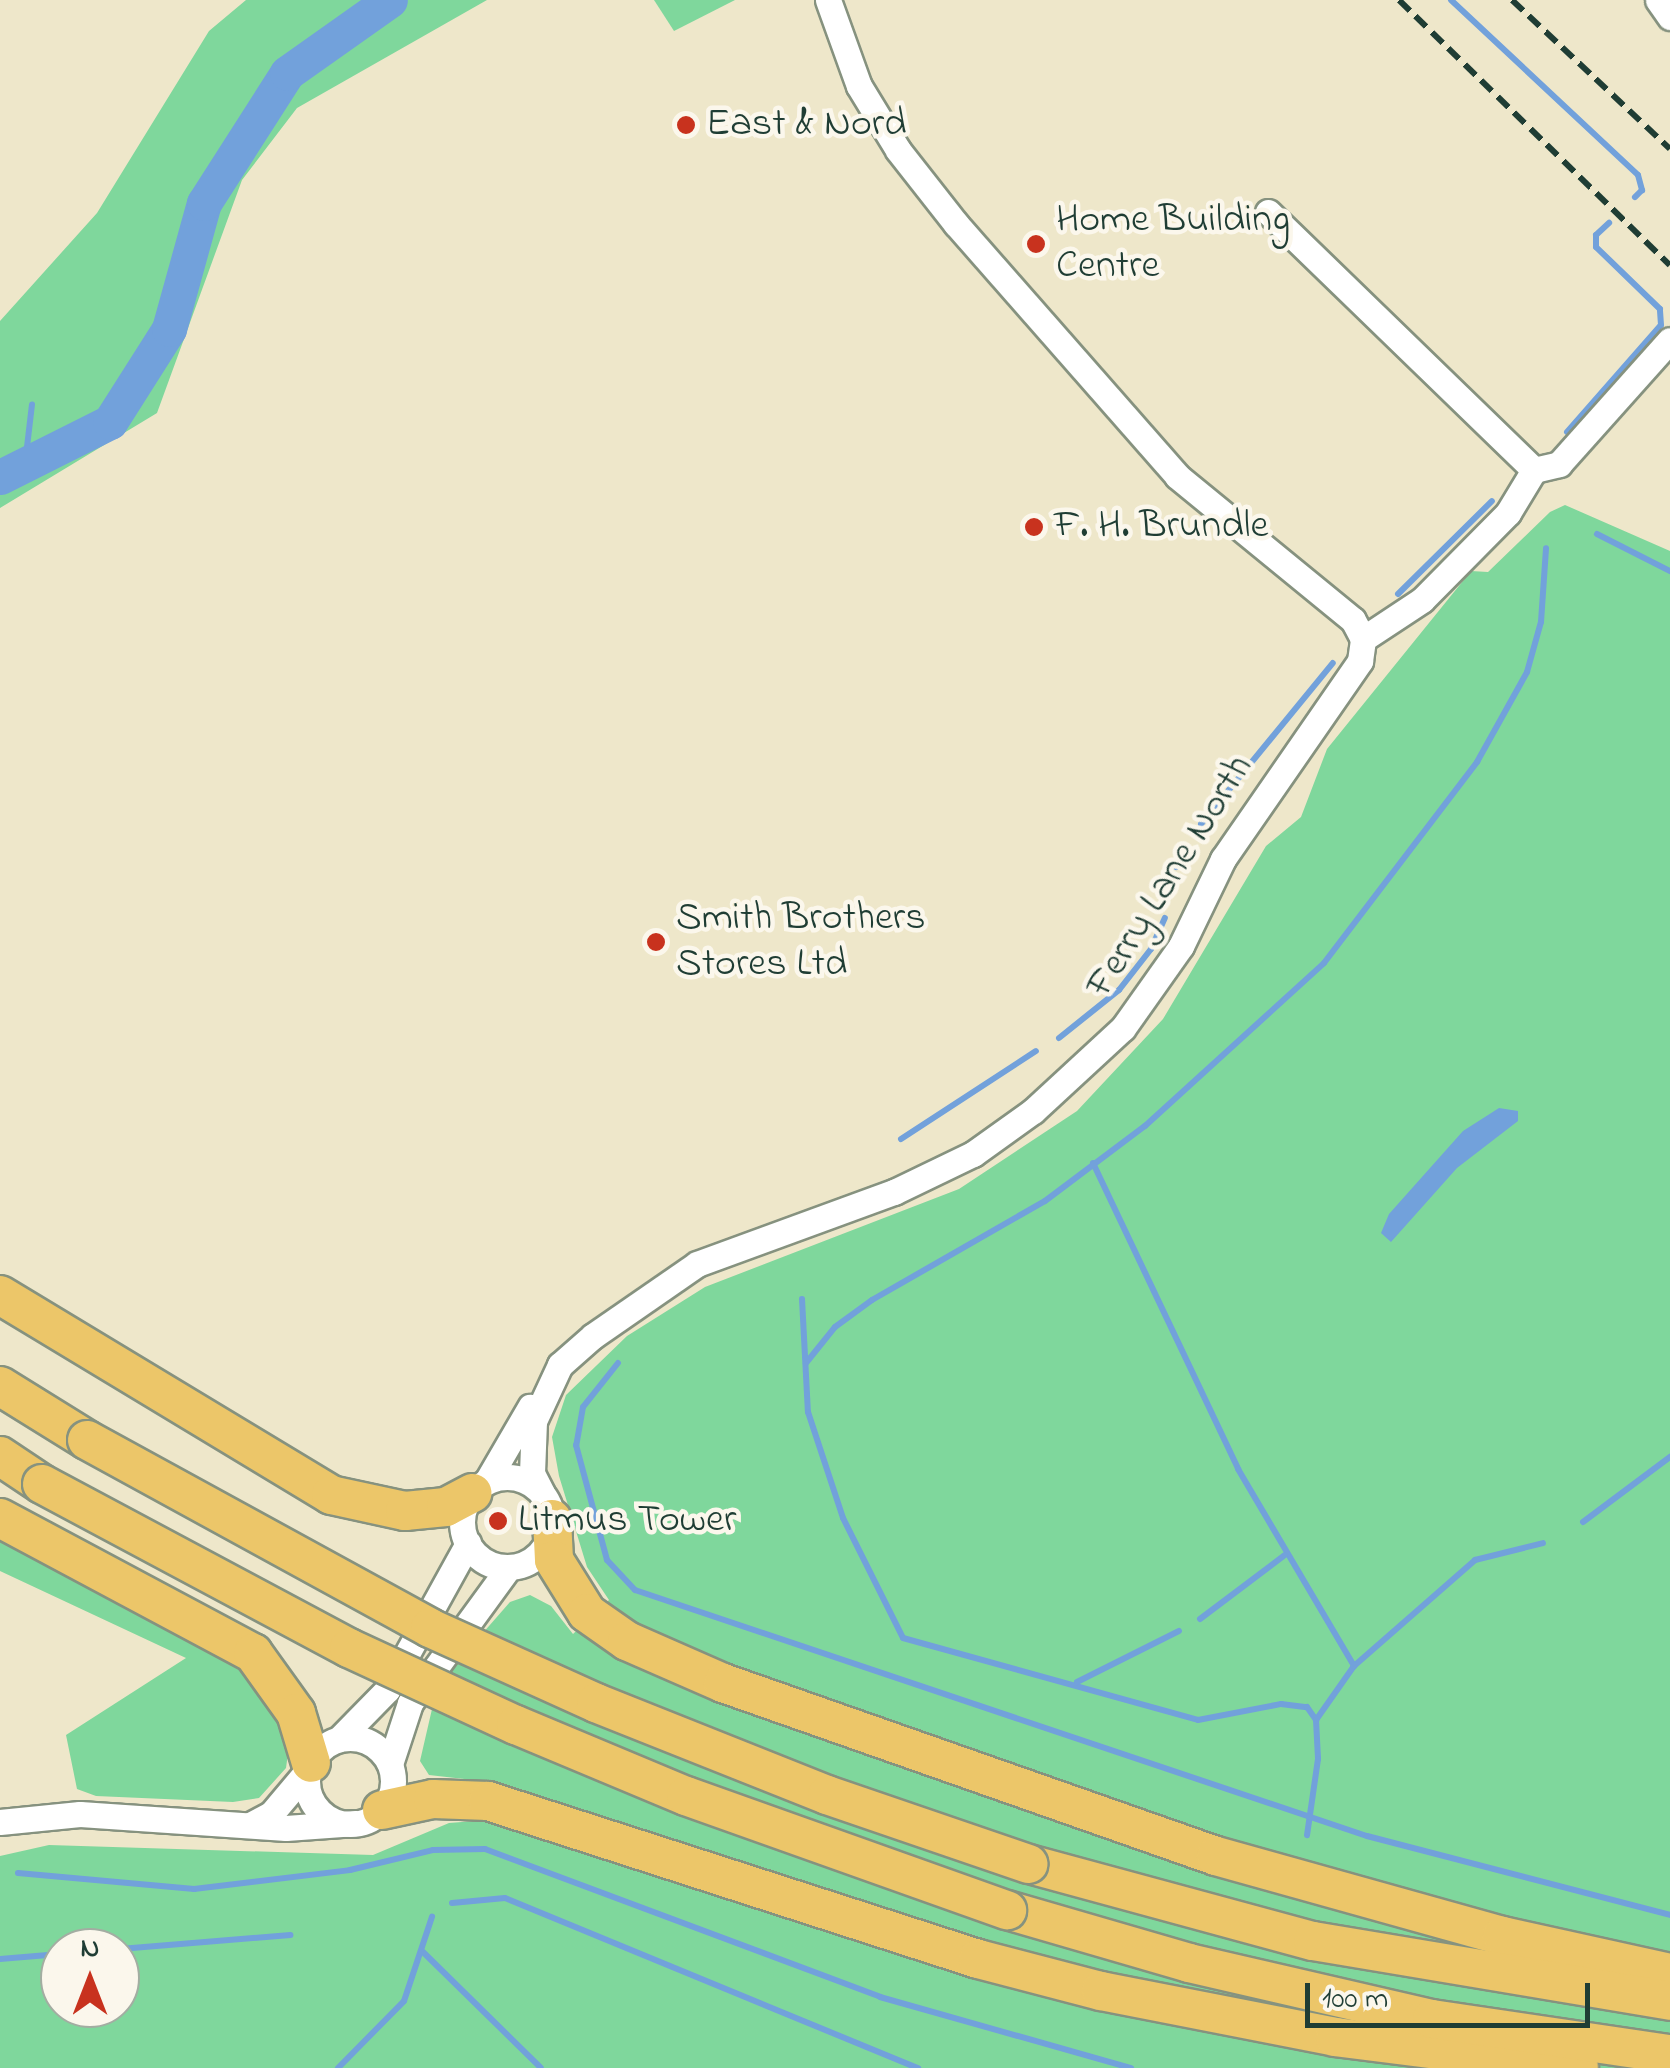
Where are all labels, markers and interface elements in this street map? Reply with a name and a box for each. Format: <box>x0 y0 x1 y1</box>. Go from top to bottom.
place label: East & Nord <box>706 101 907 149</box>
marker: East & Nord <box>675 114 697 136</box>
place label: Home Building Centre <box>1056 197 1290 291</box>
marker: Home Building Centre <box>1025 233 1047 255</box>
place label: F. H. Brundle <box>1054 503 1268 551</box>
marker: F. H. Brundle <box>1023 516 1045 538</box>
street label: Ferry Lane North <box>1077 747 1265 1007</box>
place label: Smith Brothers Stores Ltd <box>676 895 926 989</box>
marker: Smith Brothers Stores Ltd <box>645 931 667 953</box>
place label: Litmus Tower <box>518 1497 736 1545</box>
marker: Litmus Tower <box>487 1510 509 1532</box>
north arrow <box>40 1928 140 2028</box>
text: N <box>81 1929 99 1970</box>
scale bar <box>1310 1963 1595 2025</box>
text: 100 m <box>1322 1978 1388 2022</box>

